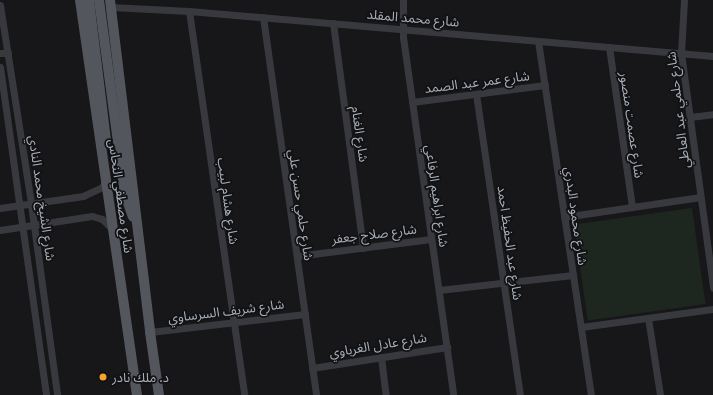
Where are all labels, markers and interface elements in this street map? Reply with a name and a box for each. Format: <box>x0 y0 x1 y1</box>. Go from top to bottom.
street label: شارع محمد المقلد <box>366 6 460 30</box>
street label: شارع حلمي عبد العاطي <box>663 51 693 169</box>
street label: شارع عمر عبد الصمد <box>424 68 530 96</box>
street label: شارع عصمت منصور <box>617 71 647 179</box>
street label: شارع الغنام <box>348 105 372 163</box>
street label: شارع الشيخ محمد النادي <box>25 134 59 262</box>
street label: شارع مصطفي النحاس <box>105 138 137 254</box>
street label: شارع ابراهيم الرفاعي <box>422 144 452 248</box>
street label: شارع حلمي حسن علي <box>285 148 317 262</box>
street label: شارع هشام لبيب <box>214 157 242 245</box>
street label: شارع محمود البدري <box>561 166 591 266</box>
street label: شارع عبد الحفيظ احمد <box>494 185 526 301</box>
street label: شارع صلاح جعفر <box>330 221 418 247</box>
street label: شارع شريف السرساوي <box>167 296 285 326</box>
street label: شارع عادل الغرباوي <box>328 330 428 360</box>
place label: د. ملك نادر <box>112 369 169 385</box>
marker: د. ملك نادر <box>97 371 109 383</box>

